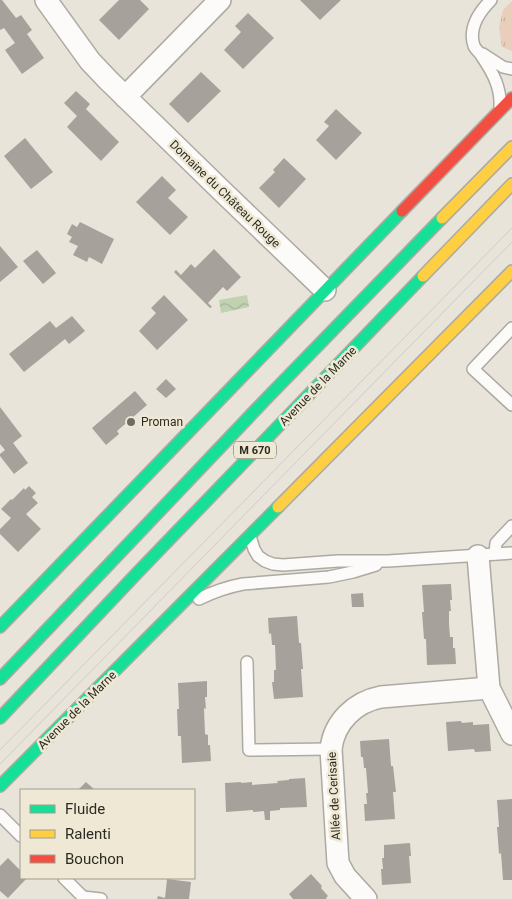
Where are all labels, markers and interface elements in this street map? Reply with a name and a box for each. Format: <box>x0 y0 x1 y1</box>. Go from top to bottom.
street label: Domaine du Château Rouge <box>167 137 283 251</box>
street label: Avenue de la Marne <box>277 343 359 429</box>
place label: Proman <box>141 415 183 429</box>
marker: Proman <box>125 416 137 428</box>
road number: M 670 <box>234 442 276 458</box>
street label: Avenue de la Marne <box>35 668 119 752</box>
street label: Allée de Cerisaie <box>325 751 343 841</box>
legend <box>20 789 195 879</box>
text: Fluide <box>65 800 105 818</box>
text: Ralenti <box>65 825 111 843</box>
text: Bouchon <box>65 850 124 868</box>

